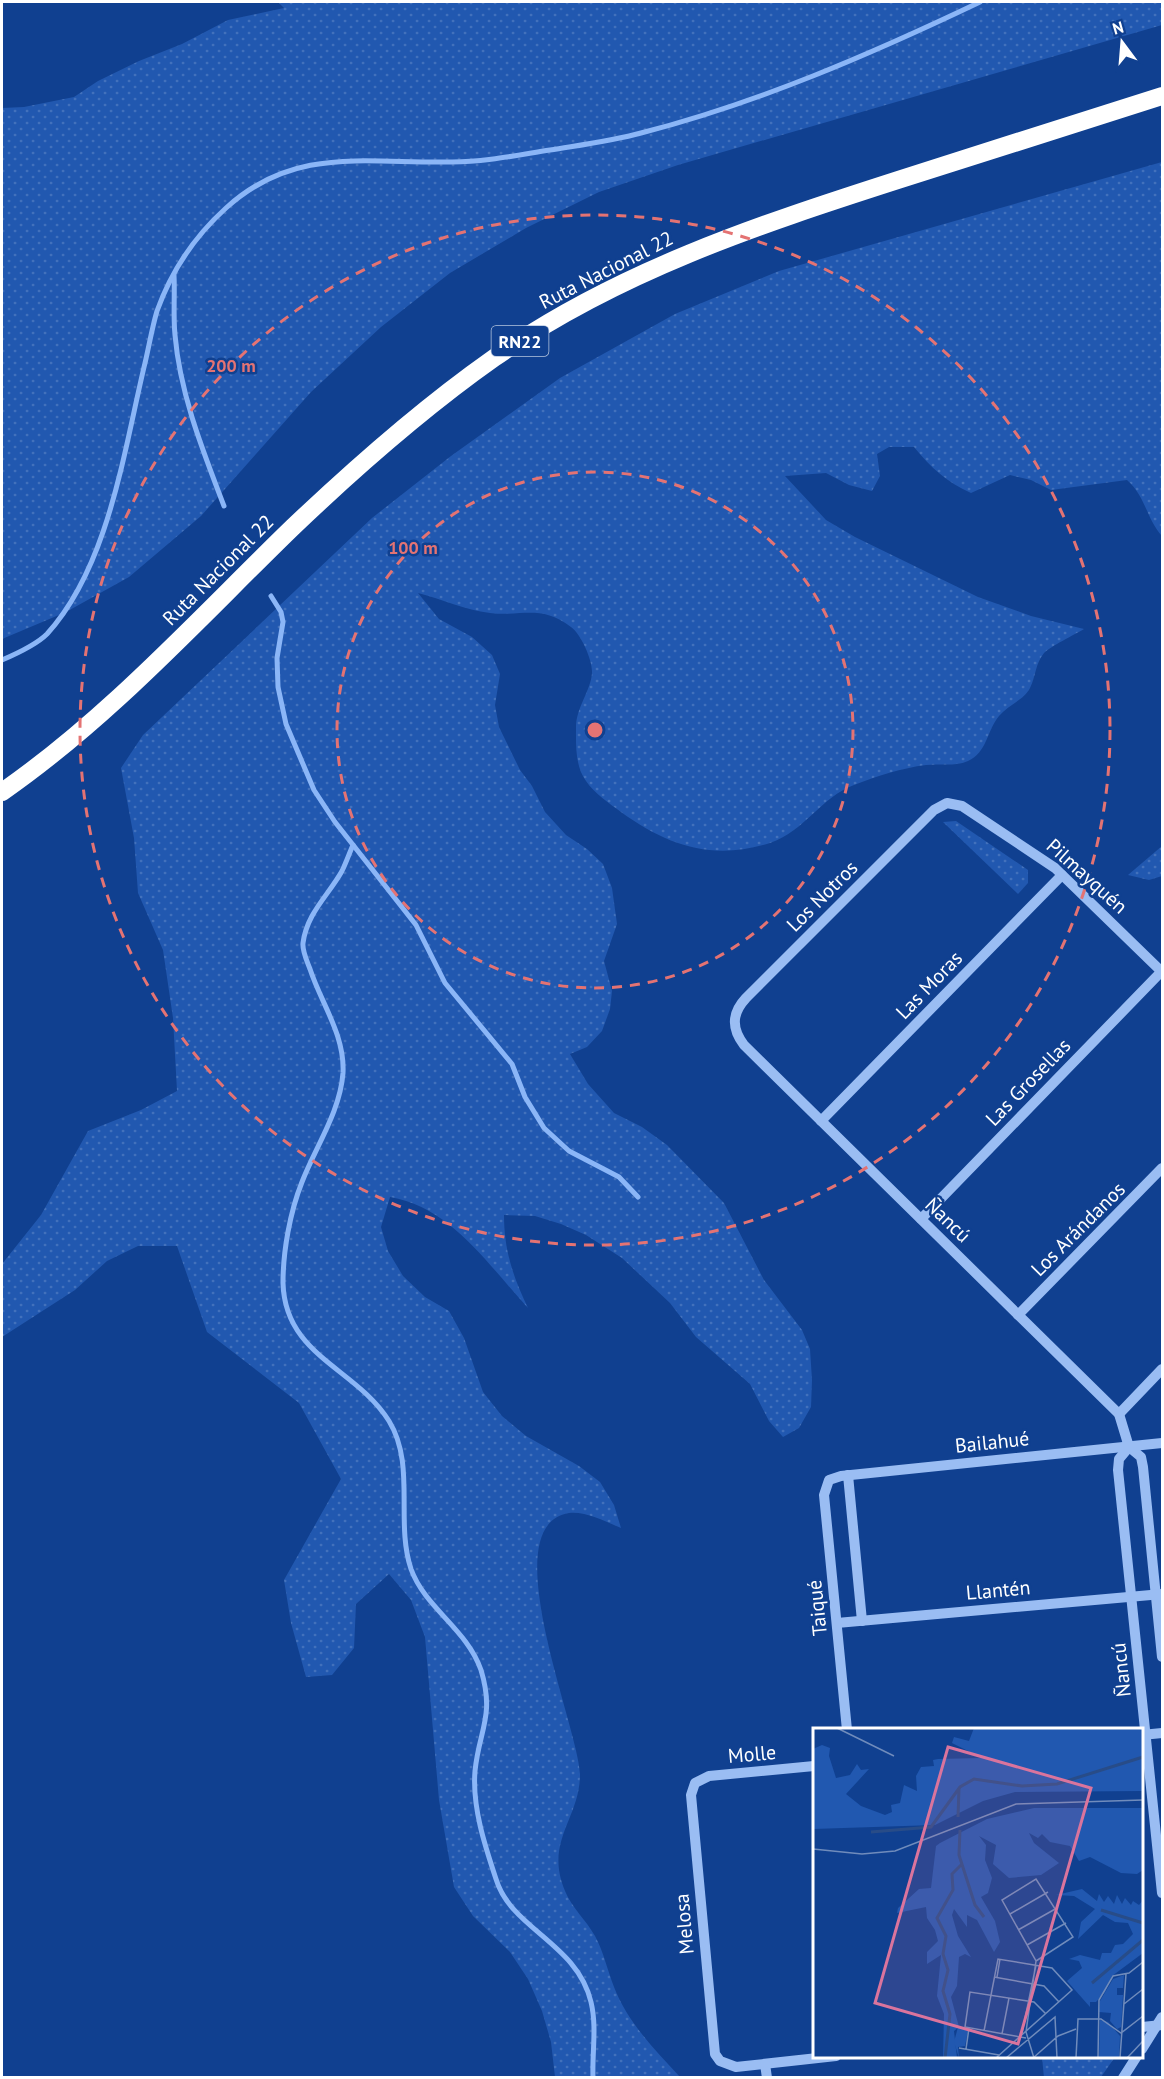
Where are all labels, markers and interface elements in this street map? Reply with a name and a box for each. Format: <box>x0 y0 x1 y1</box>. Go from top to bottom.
north arrow <box>1092 12 1152 72</box>
text: N <box>1110 17 1126 39</box>
street label: Ruta Nacional 22 <box>535 225 677 315</box>
road number: RN22 <box>492 326 548 356</box>
text: 200 m <box>206 354 256 377</box>
street label: Ruta Nacional 22 <box>157 509 279 631</box>
text: 100 m <box>388 536 438 559</box>
centre of rings <box>585 720 605 740</box>
street label: Pilmayquén <box>1041 833 1133 919</box>
street label: Los Notros <box>781 855 863 937</box>
street label: Las Moras <box>890 945 968 1025</box>
street label: Las Grosellas <box>980 1033 1076 1131</box>
street label: Los Arándanos <box>1025 1176 1131 1282</box>
street label: Ñancú <box>920 1192 976 1248</box>
street label: Bailahué <box>954 1425 1030 1459</box>
street label: Llantén <box>965 1574 1031 1606</box>
street label: Taiqué <box>801 1579 833 1637</box>
street label: Ñancú <box>1105 1642 1137 1698</box>
inset map <box>813 1728 1143 2058</box>
street label: Molle <box>727 1739 777 1769</box>
street label: Melosa <box>668 1893 700 1955</box>

